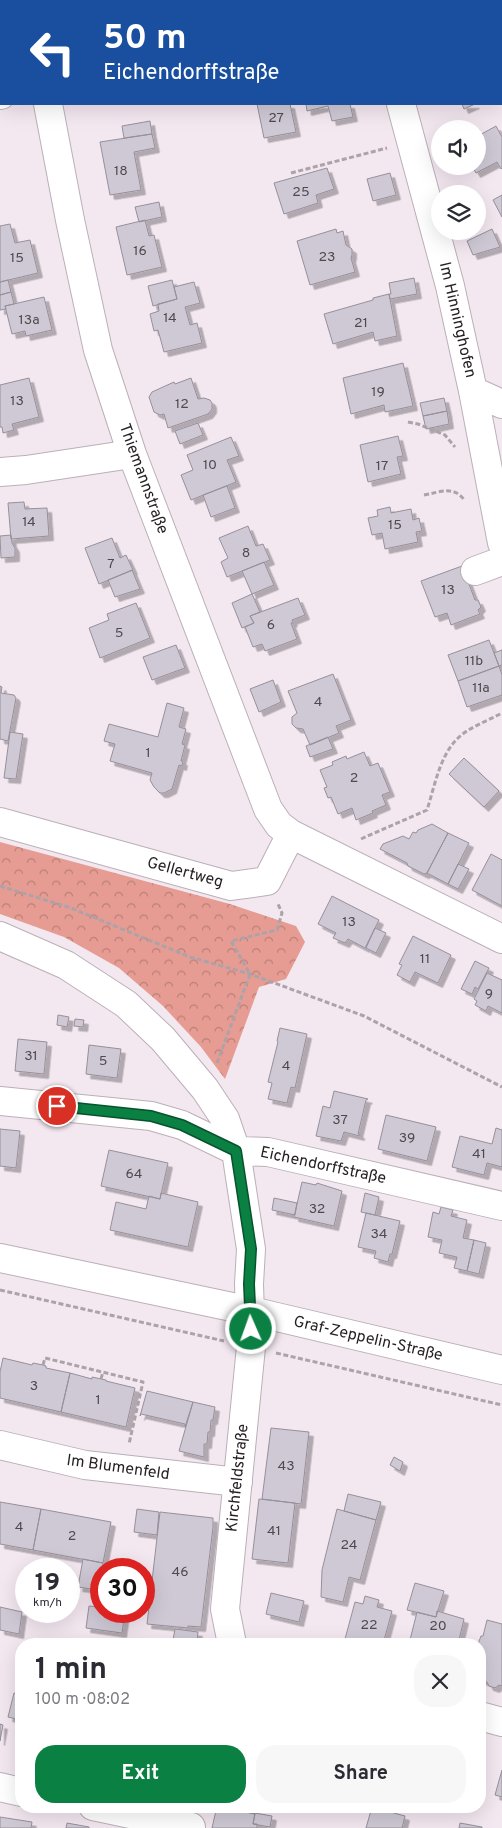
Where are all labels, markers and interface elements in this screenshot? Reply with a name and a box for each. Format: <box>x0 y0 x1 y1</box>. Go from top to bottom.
text: 50 m <box>103 17 187 61</box>
icon: left <box>20 20 85 85</box>
text: Eichendorffstraße <box>103 60 279 87</box>
house number: 27 <box>268 110 284 127</box>
map controls <box>431 120 486 240</box>
button: sound <box>431 120 486 175</box>
house number: 18 <box>114 163 128 180</box>
house number: 25 <box>292 184 310 201</box>
button: layers <box>431 185 486 240</box>
house number: 16 <box>133 243 147 260</box>
house number: 23 <box>319 249 336 266</box>
house number: 15 <box>10 250 24 267</box>
street label: Im Hinninghofen <box>434 260 480 380</box>
house number: 14 <box>163 310 177 327</box>
house number: 13a <box>18 312 40 329</box>
house number: 21 <box>354 315 368 332</box>
house number: 19 <box>371 384 385 401</box>
house number: 13 <box>10 393 24 410</box>
house number: 12 <box>175 396 189 413</box>
street label: Thiemannstraße <box>114 421 172 537</box>
house number: 10 <box>203 457 217 474</box>
house number: 17 <box>376 458 388 475</box>
house number: 14 <box>22 514 36 531</box>
house number: 15 <box>388 517 402 534</box>
house number: 8 <box>242 545 250 562</box>
house number: 7 <box>107 556 115 573</box>
house number: 13 <box>441 582 455 599</box>
house number: 6 <box>267 617 275 634</box>
house number: 5 <box>115 625 123 642</box>
house number: 11b <box>465 653 483 670</box>
house number: 11a <box>472 680 490 697</box>
house number: 4 <box>314 694 322 711</box>
house number: 1 <box>145 745 151 762</box>
house number: 2 <box>350 770 358 787</box>
street label: Gellertweg <box>145 853 225 893</box>
house number: 13 <box>342 914 356 931</box>
house number: 11 <box>420 951 430 968</box>
house number: 9 <box>485 986 493 1003</box>
house number: 31 <box>24 1048 38 1065</box>
house number: 5 <box>99 1053 107 1070</box>
house number: 4 <box>282 1058 290 1075</box>
pin <box>36 1085 78 1127</box>
icon: arrive <box>43 1092 71 1120</box>
house number: 37 <box>332 1112 348 1129</box>
house number: 39 <box>399 1130 415 1147</box>
street label: Eichendorffstraße <box>258 1143 388 1189</box>
house number: 41 <box>472 1146 486 1163</box>
house number: 64 <box>125 1166 143 1183</box>
house number: 32 <box>309 1201 325 1218</box>
house number: 34 <box>370 1226 388 1243</box>
position arrow <box>224 1302 276 1354</box>
street label: Graf-Zeppelin-Straße <box>291 1312 445 1366</box>
house number: 3 <box>30 1378 38 1395</box>
house number: 1 <box>95 1392 101 1409</box>
street label: Kirchfeldstraße <box>222 1423 254 1533</box>
street label: Im Blumenfeld <box>65 1451 171 1485</box>
house number: 43 <box>277 1458 295 1475</box>
house number: 4 <box>15 1519 23 1536</box>
house number: 41 <box>267 1523 281 1540</box>
house number: 2 <box>68 1528 76 1545</box>
house number: 24 <box>340 1537 358 1554</box>
speed limit sign: 30 <box>90 1558 155 1623</box>
house number: 46 <box>171 1564 189 1581</box>
text: 19 <box>35 1568 60 1600</box>
text: km/h <box>33 1595 62 1611</box>
house number: 22 <box>360 1617 378 1634</box>
house number: 20 <box>429 1618 447 1635</box>
text: 1 min <box>35 1652 107 1689</box>
button: close <box>414 1655 466 1707</box>
text: 100 m · 08:02 <box>35 1690 130 1710</box>
button: Exit <box>35 1745 246 1803</box>
button: Share <box>256 1745 466 1803</box>

